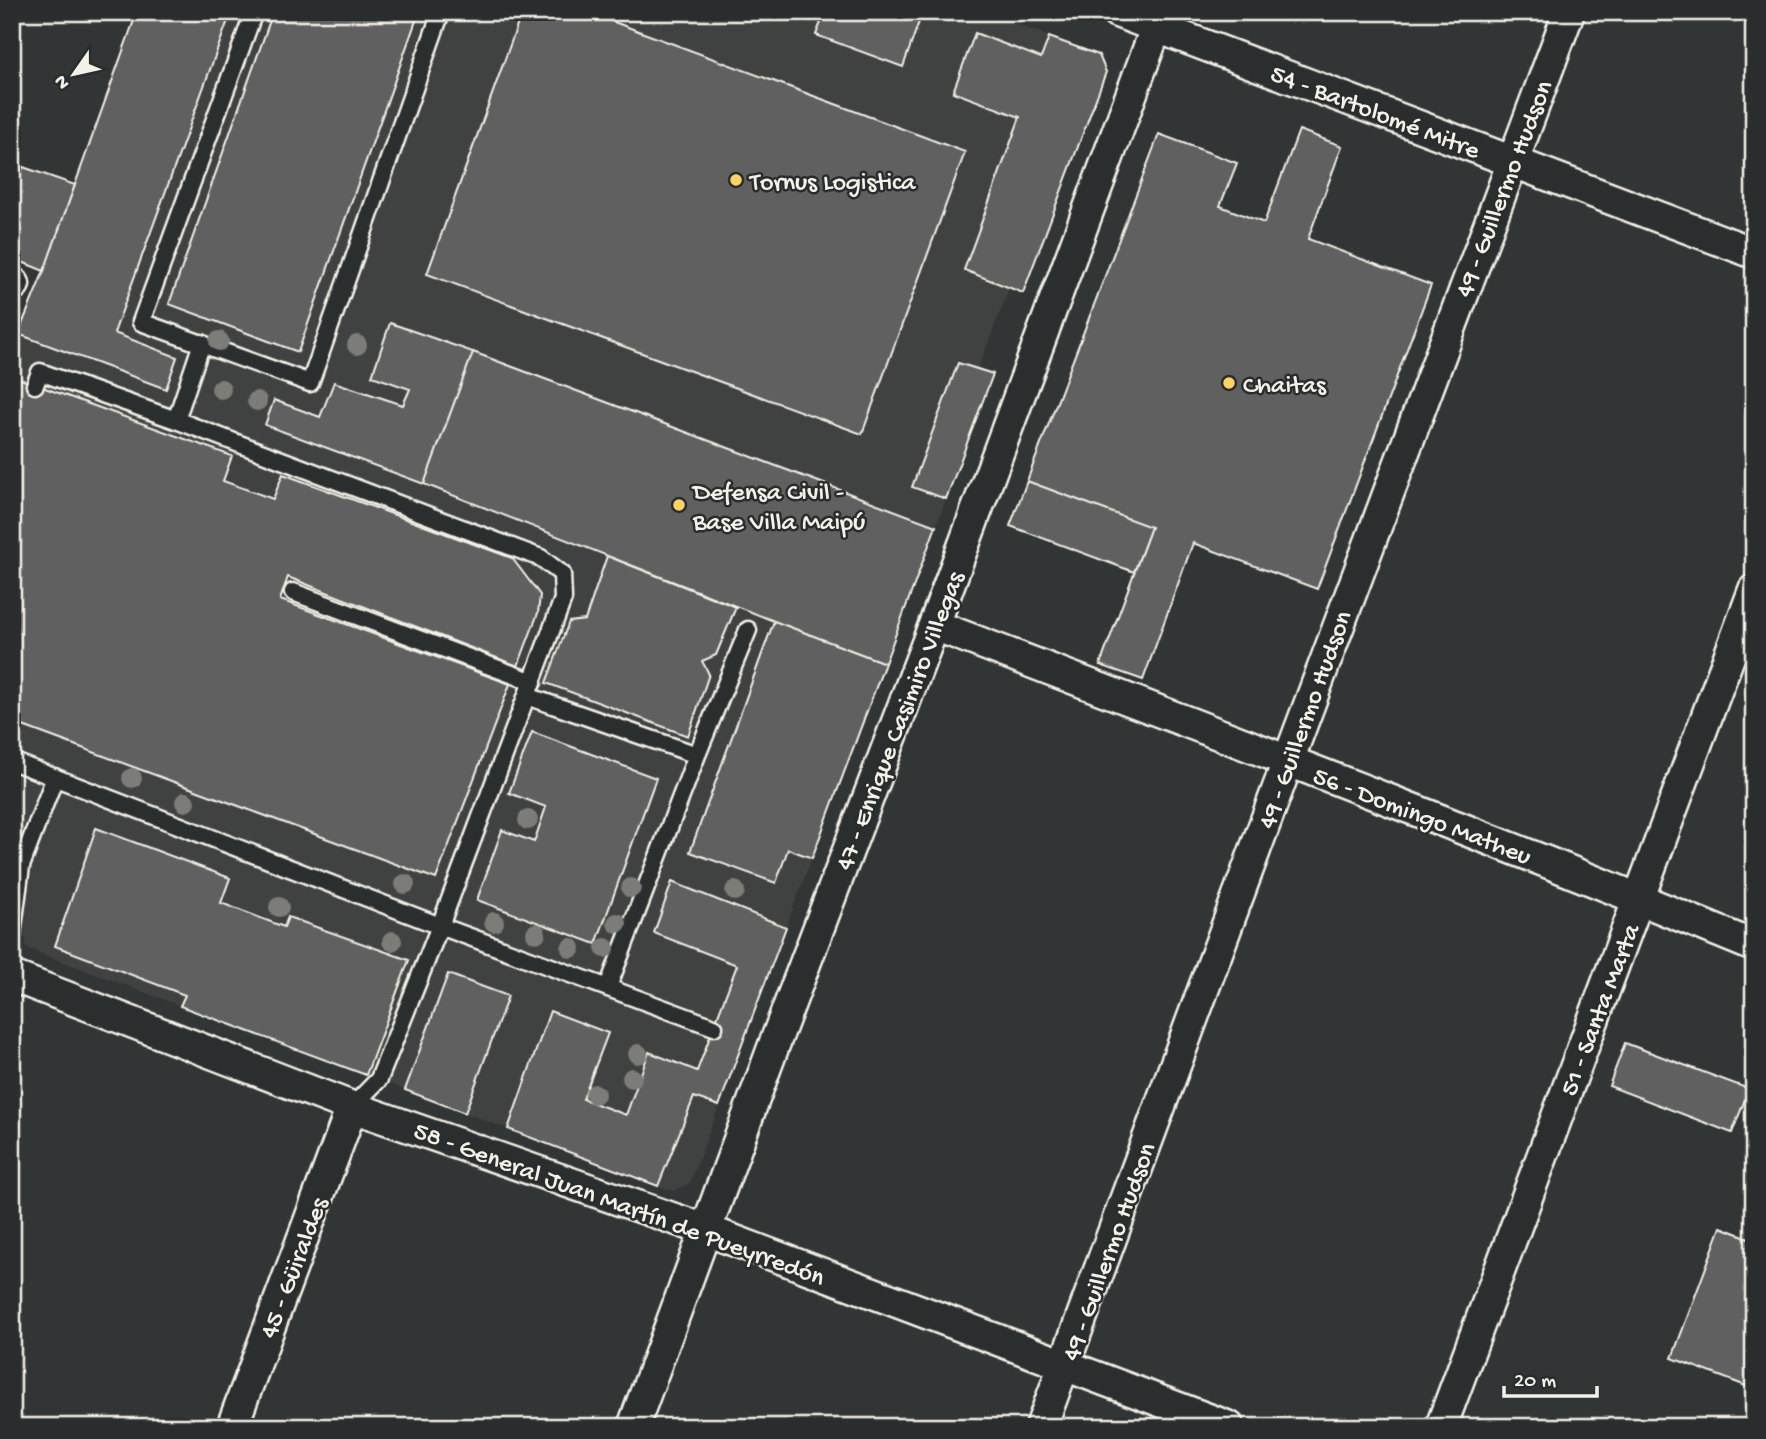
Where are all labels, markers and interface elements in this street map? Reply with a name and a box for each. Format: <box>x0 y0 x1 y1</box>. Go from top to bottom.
north arrow <box>38 38 108 108</box>
street label: 54 - Bartolomé Mitre <box>1265 60 1484 169</box>
text: N <box>50 70 76 93</box>
street label: 49 - Guillermo Hudson <box>1451 76 1562 302</box>
place label: Tornus Logistica <box>748 169 917 200</box>
marker: Tornus Logistica <box>728 172 744 188</box>
place label: Chaitas <box>1243 372 1327 403</box>
marker: Chaitas <box>1221 375 1237 391</box>
place label: Defensa Civil - Base Villa Maipú <box>691 479 865 540</box>
marker: Defensa Civil - Base Villa Maipú <box>671 497 687 513</box>
street label: 47 - Enrique Casimiro Villegas <box>831 567 974 875</box>
street label: 49 - Guillermo Hudson <box>1253 607 1361 834</box>
street label: 56 - Domingo Matheu <box>1308 762 1535 874</box>
street label: 51 - Santa Marta <box>1555 919 1650 1101</box>
street label: 58 - General Juan Martín de Pueyrredón <box>409 1117 829 1295</box>
street label: 49 - Guillermo Hudson <box>1057 1139 1165 1366</box>
street label: 45 - Güiraldes <box>255 1193 338 1343</box>
scale bar <box>1504 1355 1596 1399</box>
text: 20 m <box>1514 1370 1556 1395</box>

